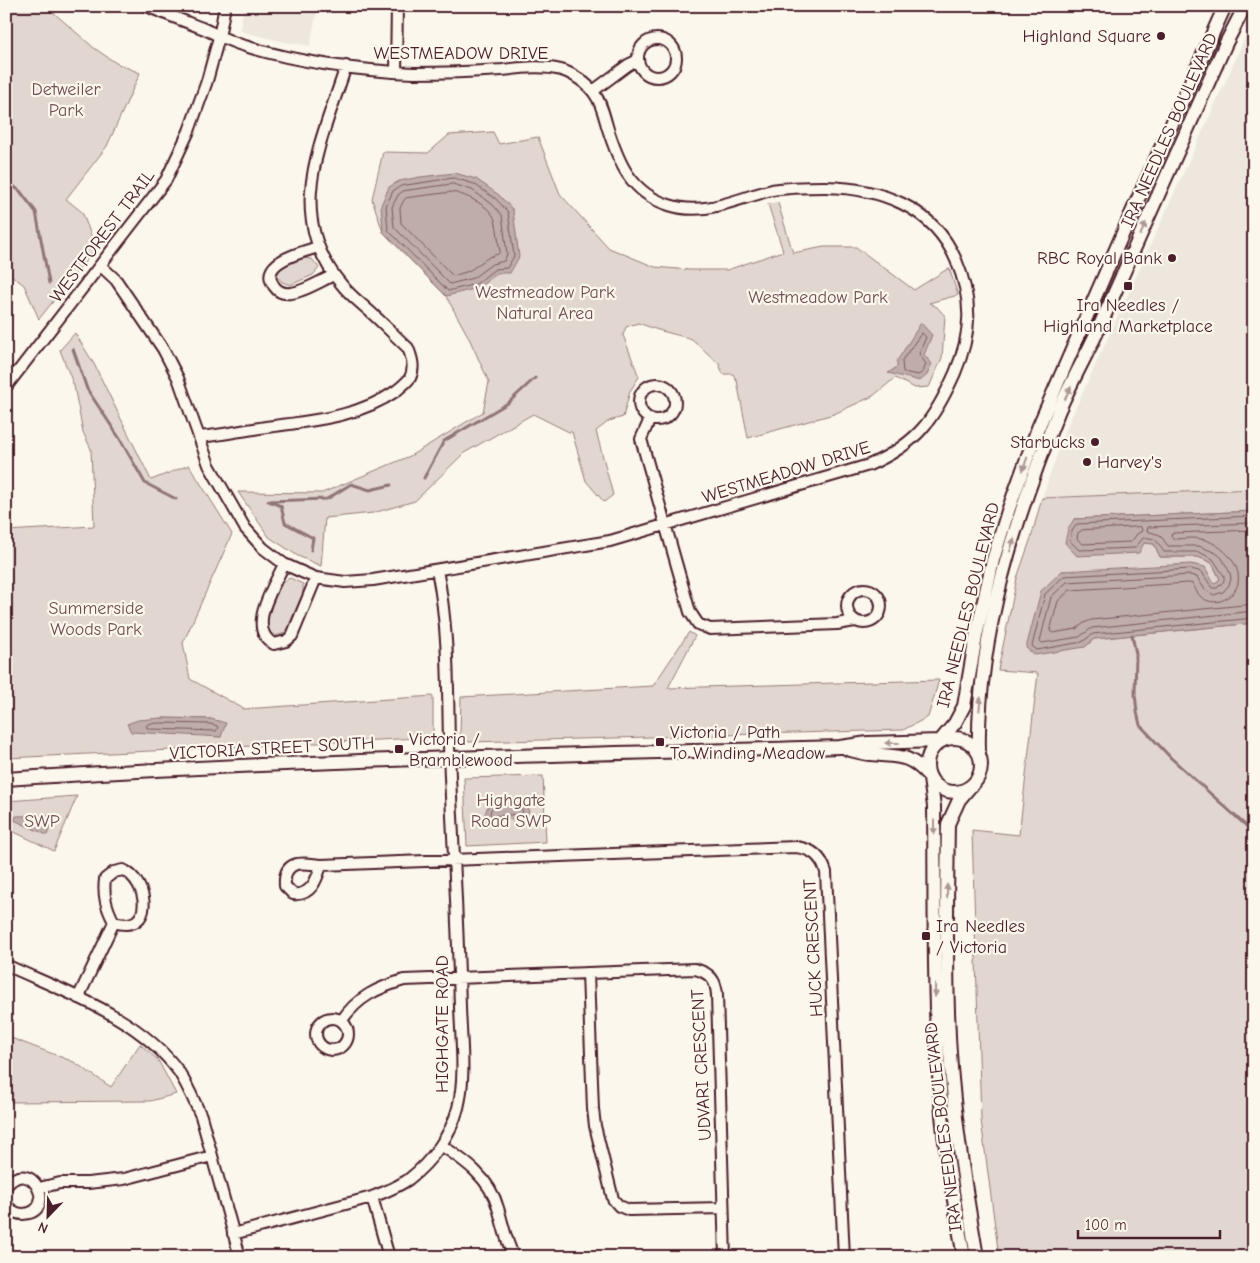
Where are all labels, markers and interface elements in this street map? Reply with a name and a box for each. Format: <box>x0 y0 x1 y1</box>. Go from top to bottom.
place label: Highland Square <box>1022 26 1151 47</box>
street label: IRA NEEDLES BOULEVARD <box>1117 30 1222 231</box>
marker: Highland Square <box>1155 30 1167 42</box>
street label: WESTMEADOW DRIVE <box>374 43 549 64</box>
park label: Detweiler Park <box>31 79 101 121</box>
street label: WESTFOREST TRAIL <box>46 166 159 307</box>
one-way arrow <box>1140 222 1148 236</box>
place label: RBC Royal Bank <box>1037 248 1162 269</box>
marker: RBC Royal Bank <box>1166 252 1178 264</box>
marker: Ira Needles / Highland Marketplace <box>1122 280 1134 292</box>
park label: Westmeadow Park Natural Area <box>475 282 615 324</box>
park label: Westmeadow Park <box>748 287 888 308</box>
place label: Ira Needles / Highland Marketplace <box>1043 295 1213 337</box>
one-way arrow <box>1064 386 1072 400</box>
place label: Starbucks <box>1010 432 1085 453</box>
marker: Starbucks <box>1089 436 1101 448</box>
street label: WESTMEADOW DRIVE <box>699 437 873 508</box>
place label: Harvey's <box>1097 452 1162 473</box>
marker: Harvey's <box>1081 456 1093 468</box>
one-way arrow <box>1021 457 1029 472</box>
street label: IRA NEEDLES BOULEVARD <box>933 500 1004 710</box>
one-way arrow <box>1008 537 1016 552</box>
park label: Summerside Woods Park <box>48 598 144 640</box>
one-way arrow <box>976 696 984 712</box>
place label: Victoria / Path To Winding Meadow <box>670 722 825 764</box>
place label: Victoria / Bramblewood <box>409 729 513 771</box>
street label: VICTORIA STREET SOUTH <box>169 733 375 764</box>
marker: Victoria / Path To Winding Meadow <box>654 736 666 748</box>
one-way arrow <box>883 739 899 747</box>
marker: Victoria / Bramblewood <box>393 743 405 755</box>
park label: Highgate Road SWP <box>471 790 551 832</box>
park label: SWP <box>24 811 60 832</box>
one-way arrow <box>930 820 938 836</box>
street label: HUCK CRESCENT <box>799 878 828 1018</box>
one-way arrow <box>943 883 951 899</box>
place label: Ira Needles / Victoria <box>936 916 1025 958</box>
marker: Ira Needles / Victoria <box>920 930 932 942</box>
street label: HIGHGATE ROAD <box>432 955 453 1093</box>
one-way arrow <box>931 982 939 998</box>
street label: UDVARI CRESCENT <box>687 988 716 1141</box>
street label: IRA NEEDLES BOULEVARD <box>920 1021 967 1233</box>
north arrow <box>22 1190 72 1240</box>
scale bar <box>1078 1208 1220 1240</box>
text: 100 m <box>1085 1216 1127 1234</box>
text: N <box>36 1218 51 1237</box>

